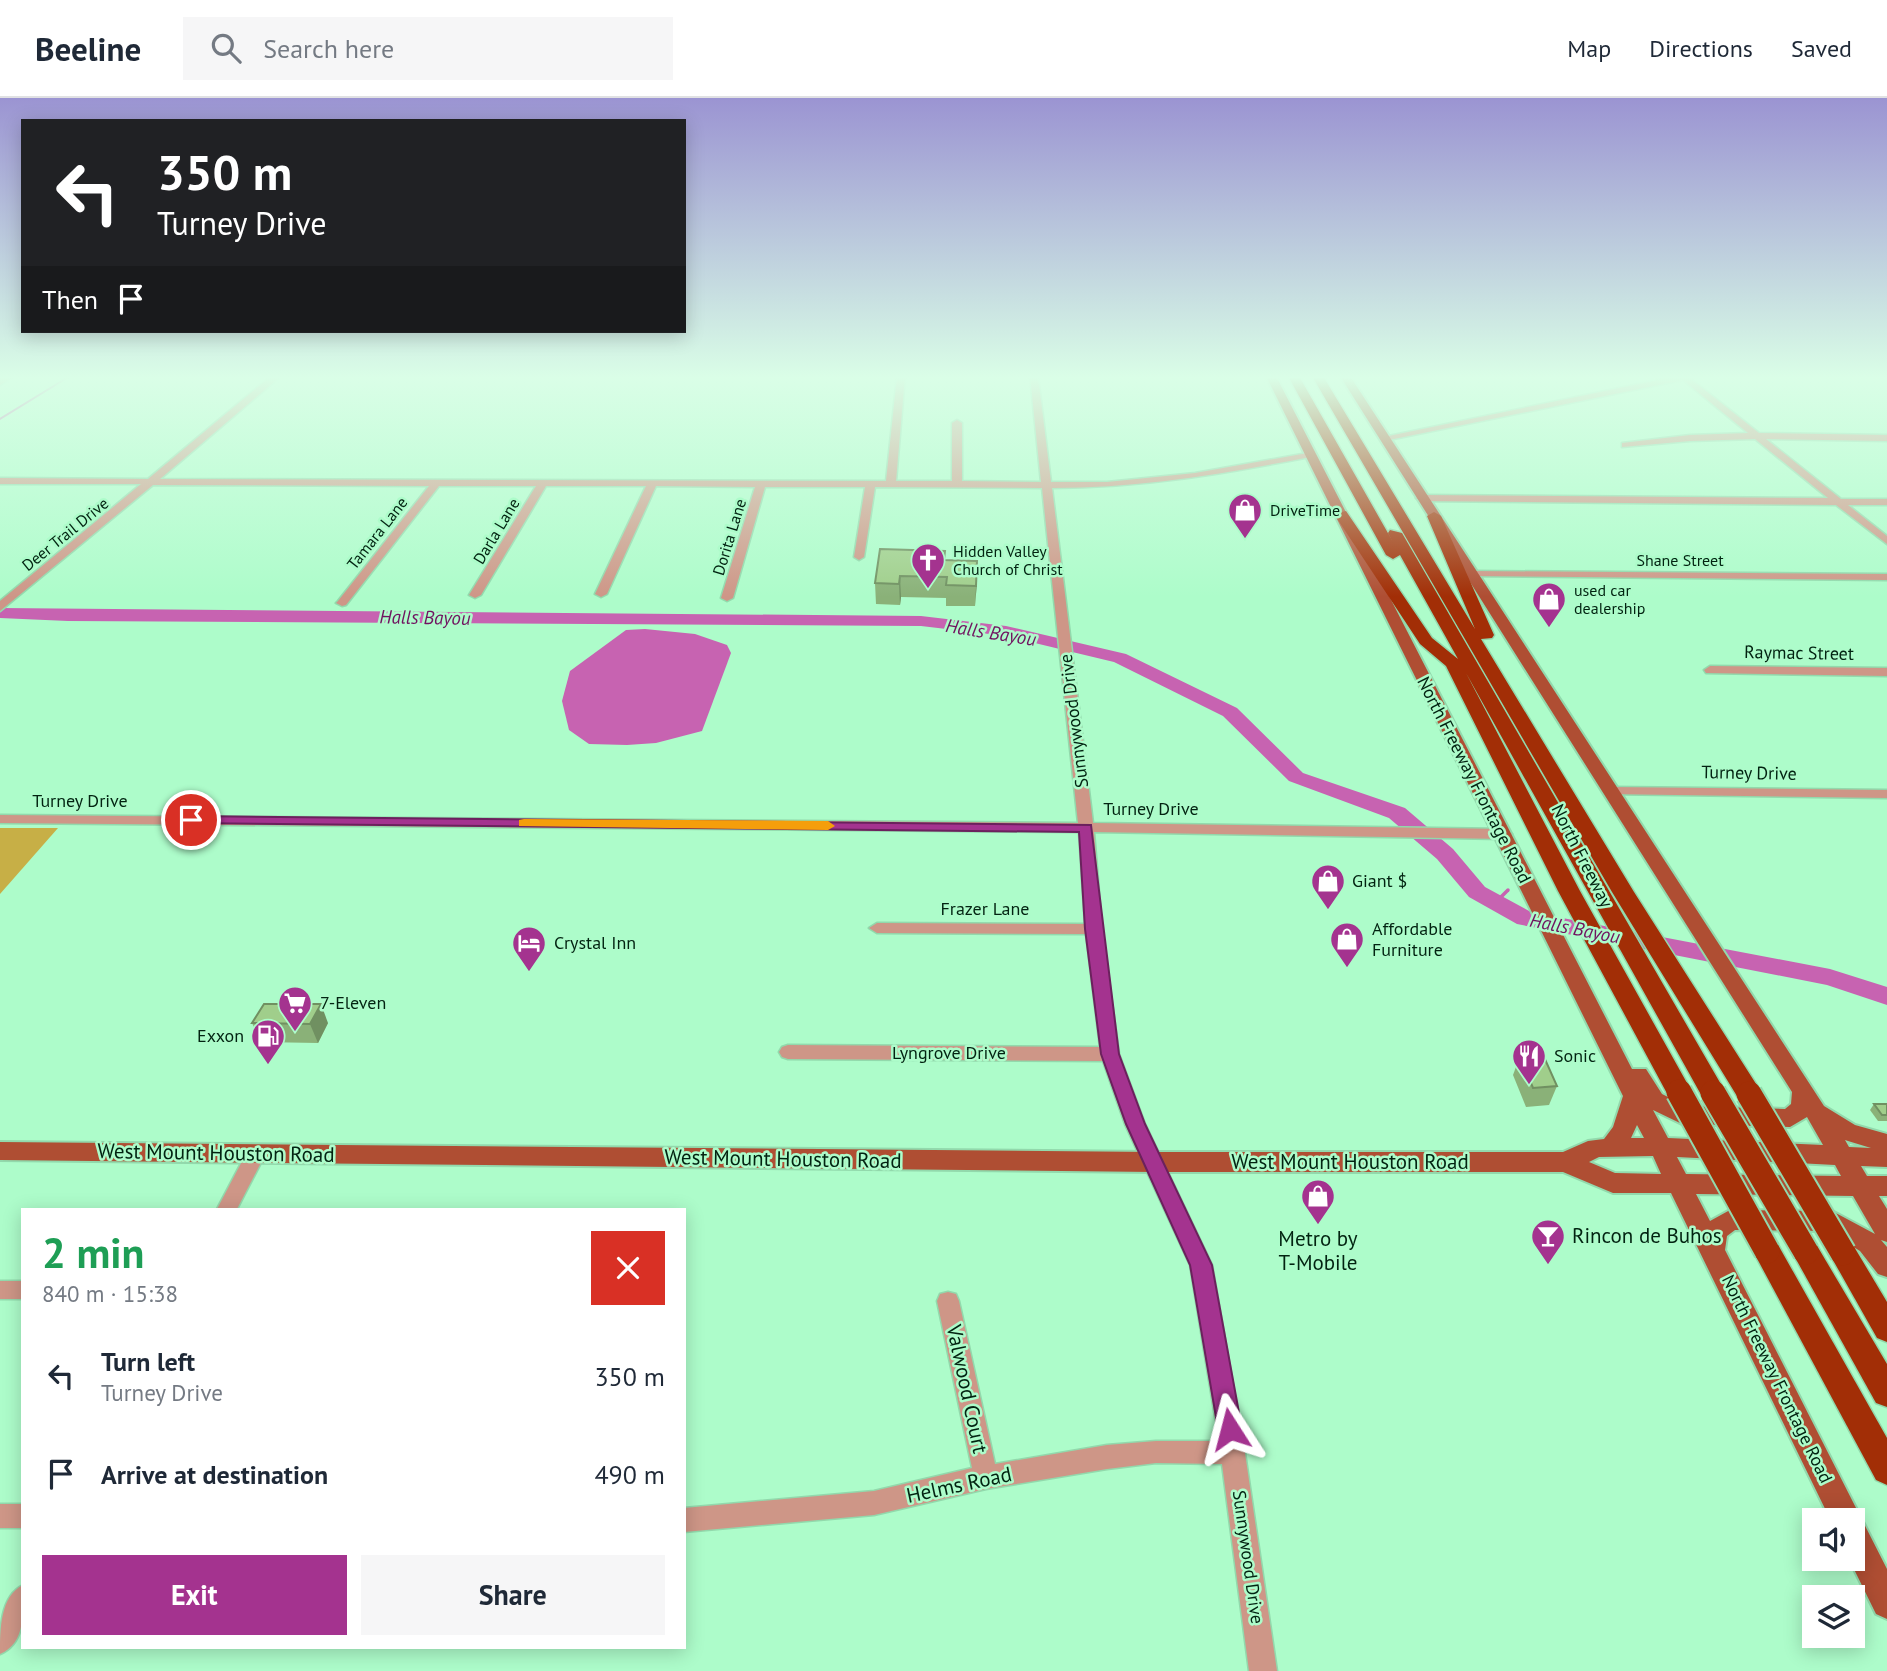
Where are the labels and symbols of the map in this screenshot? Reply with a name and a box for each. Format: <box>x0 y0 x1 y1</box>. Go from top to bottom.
shop icon: DriveTime <box>1226 491 1264 540</box>
street label: Deer Trail Drive <box>18 493 112 575</box>
street label: Tamara Lane <box>342 493 412 573</box>
street label: Darla Lane <box>469 494 523 568</box>
street label: Dorita Lane <box>708 496 750 578</box>
place label: DriveTime <box>1270 500 1340 520</box>
church icon: Hidden Valley Church of Christ <box>909 541 947 590</box>
place label: Hidden Valley Church of Christ <box>953 541 1063 579</box>
street label: Shane Street <box>1636 550 1724 570</box>
shop icon: used car dealership <box>1530 580 1568 629</box>
place label: used car dealership <box>1574 580 1645 618</box>
water label: Halls Bayou <box>379 604 471 630</box>
water label: Halls Bayou <box>944 613 1038 651</box>
street label: Raymac Street <box>1744 640 1854 665</box>
street label: Sunnywood Drive <box>1054 653 1093 789</box>
street label: North Freeway Frontage Road <box>1412 673 1537 887</box>
street label: Turney Drive <box>1701 760 1797 785</box>
street label: Turney Drive <box>32 789 128 812</box>
pin <box>161 790 221 850</box>
street label: Turney Drive <box>1103 797 1199 820</box>
street label: North Freeway <box>1547 800 1619 912</box>
shop icon: Giant $ <box>1309 862 1347 911</box>
place label: Giant $ <box>1352 869 1407 892</box>
street label: Frazer Lane <box>940 897 1030 920</box>
water label: Halls Bayou <box>1528 908 1622 949</box>
place label: Affordable Furniture <box>1372 917 1452 961</box>
shop icon: Affordable Furniture <box>1328 920 1366 969</box>
hotel icon: Crystal Inn <box>510 924 548 973</box>
place label: Crystal Inn <box>554 931 636 954</box>
supermarket icon: 7-Eleven <box>276 984 314 1033</box>
place label: 7-Eleven <box>320 991 386 1014</box>
fuel station icon: Exxon <box>249 1017 287 1066</box>
place label: Exxon <box>197 1024 244 1047</box>
restaurant icon: Sonic <box>1510 1037 1548 1086</box>
street label: Lyngrove Drive <box>892 1041 1006 1064</box>
place label: Sonic <box>1554 1044 1596 1067</box>
street label: West Mount Houston Road <box>97 1137 335 1168</box>
street label: West Mount Houston Road <box>664 1143 902 1174</box>
street label: West Mount Houston Road <box>1231 1148 1469 1175</box>
shop icon: Metro by T-Mobile <box>1299 1177 1337 1226</box>
bar icon: Rincon de Buhos <box>1529 1217 1567 1266</box>
place label: Rincon de Buhos <box>1572 1222 1722 1249</box>
place label: Metro by T-Mobile <box>1278 1225 1358 1276</box>
street label: North Freeway Frontage Road <box>1717 1271 1838 1487</box>
street label: Valwood Court <box>940 1321 994 1456</box>
position arrow <box>1193 1392 1267 1466</box>
street label: Helms Road <box>904 1460 1014 1509</box>
street label: Sunnywood Drive <box>1228 1489 1269 1625</box>

